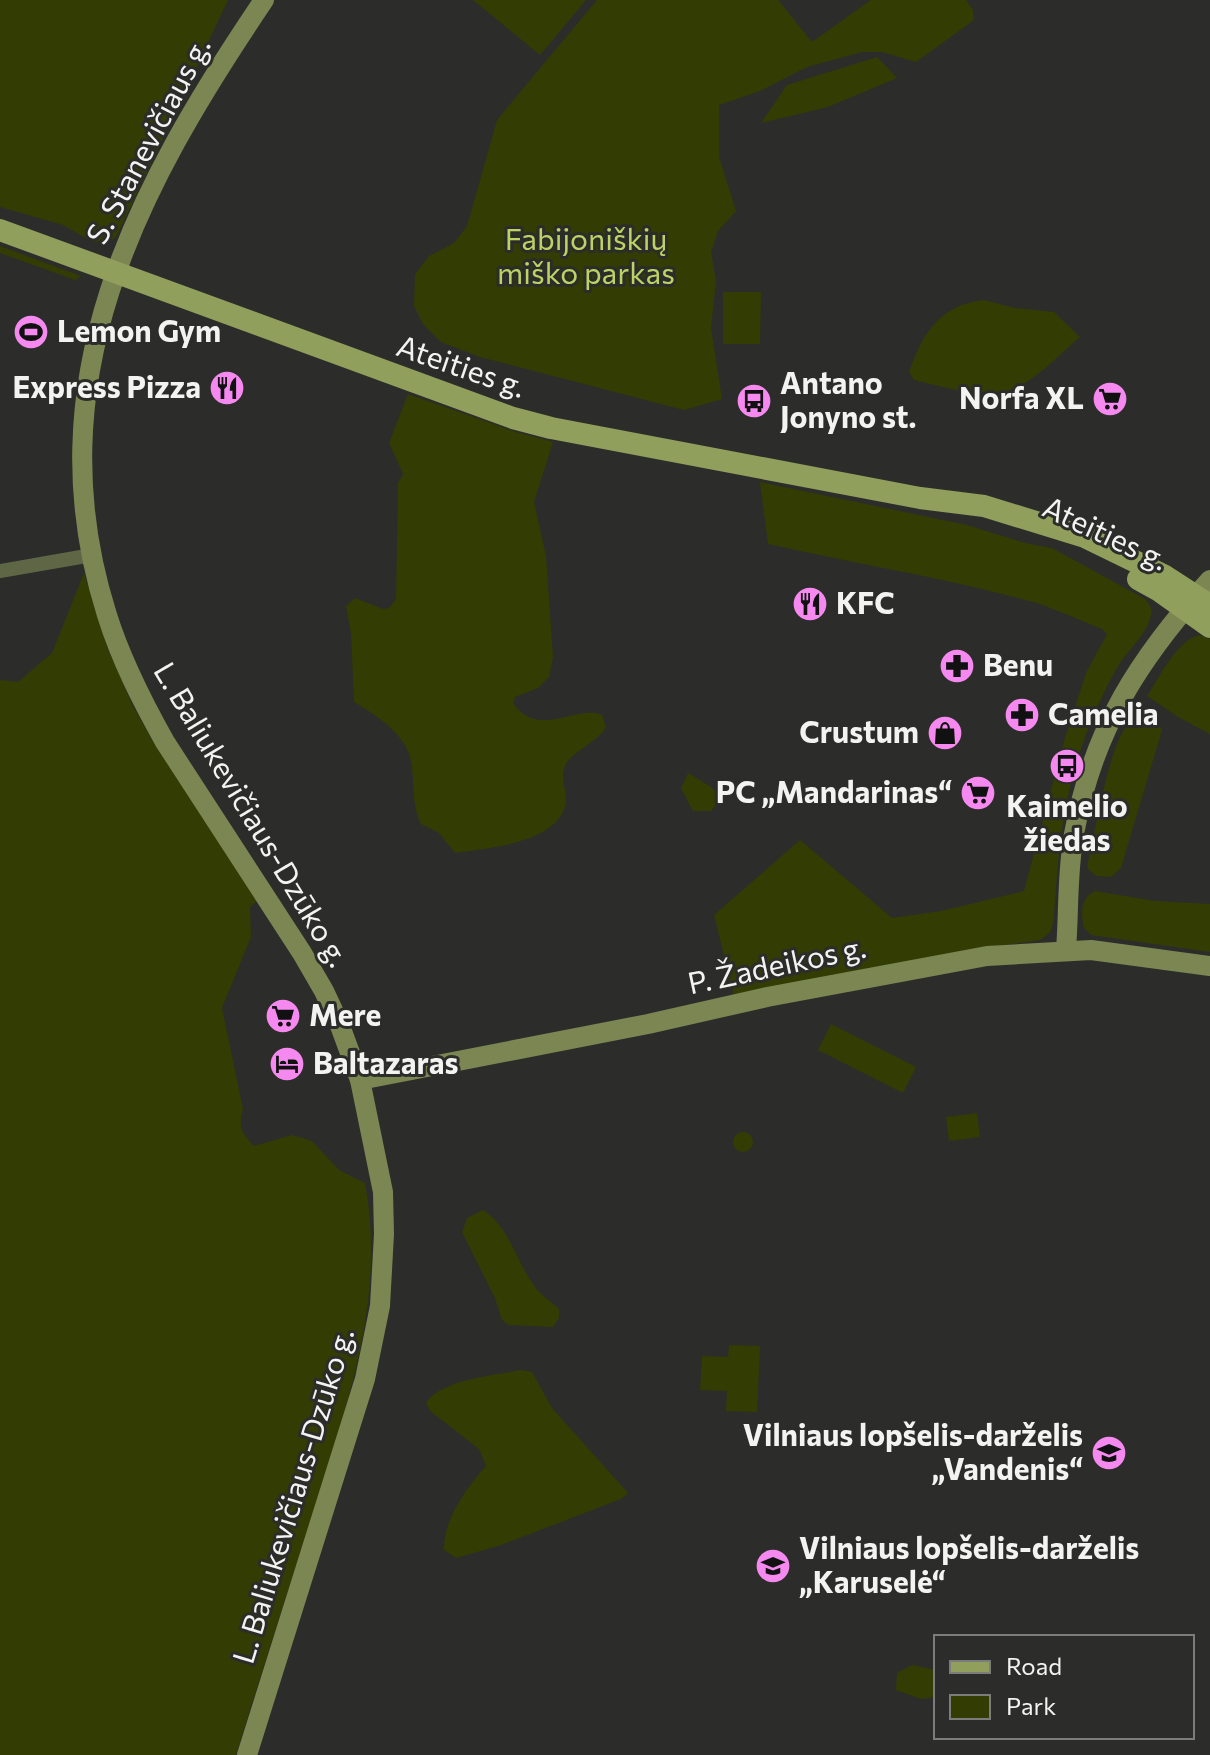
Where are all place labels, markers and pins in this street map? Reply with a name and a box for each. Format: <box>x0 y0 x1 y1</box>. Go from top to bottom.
place label: Lemon Gym <box>57 311 221 348</box>
sports icon: Lemon Gym <box>12 313 50 351</box>
place label: Antano Jonyno st. <box>780 363 916 434</box>
place label: Express Pizza <box>12 367 201 404</box>
restaurant icon: Express Pizza <box>208 369 246 407</box>
place label: Norfa XL <box>959 378 1084 415</box>
supermarket icon: Norfa XL <box>1091 380 1129 418</box>
bus stop icon: Antano Jonyno st. <box>735 382 773 420</box>
place label: KFC <box>836 583 895 620</box>
restaurant icon: KFC <box>791 585 829 623</box>
place label: Benu <box>983 645 1053 682</box>
pharmacy icon: Benu <box>938 647 976 685</box>
place label: Camelia <box>1048 694 1159 731</box>
pharmacy icon: Camelia <box>1003 696 1041 734</box>
place label: Crustum <box>799 712 919 749</box>
shop icon: Crustum <box>926 714 964 752</box>
bus stop icon: Kaimelio žiedas <box>1048 747 1086 785</box>
place label: PC „Mandarinas“ <box>716 772 952 809</box>
supermarket icon: PC „Mandarinas“ <box>959 774 997 812</box>
place label: Kaimelio žiedas <box>1006 786 1128 857</box>
place label: Mere <box>309 995 381 1032</box>
supermarket icon: Mere <box>264 997 302 1035</box>
place label: Baltazaras <box>313 1043 458 1080</box>
hotel icon: Baltazaras <box>268 1045 306 1083</box>
place label: Vilniaus lopšelis-darželis „Vandenis“ <box>743 1415 1083 1486</box>
school or university icon: Vilniaus lopšelis-darželis „Vandenis“ <box>1090 1434 1128 1472</box>
place label: Vilniaus lopšelis-darželis „Karuselė“ <box>799 1528 1139 1599</box>
school or university icon: Vilniaus lopšelis-darželis „Karuselė“ <box>754 1547 792 1585</box>

